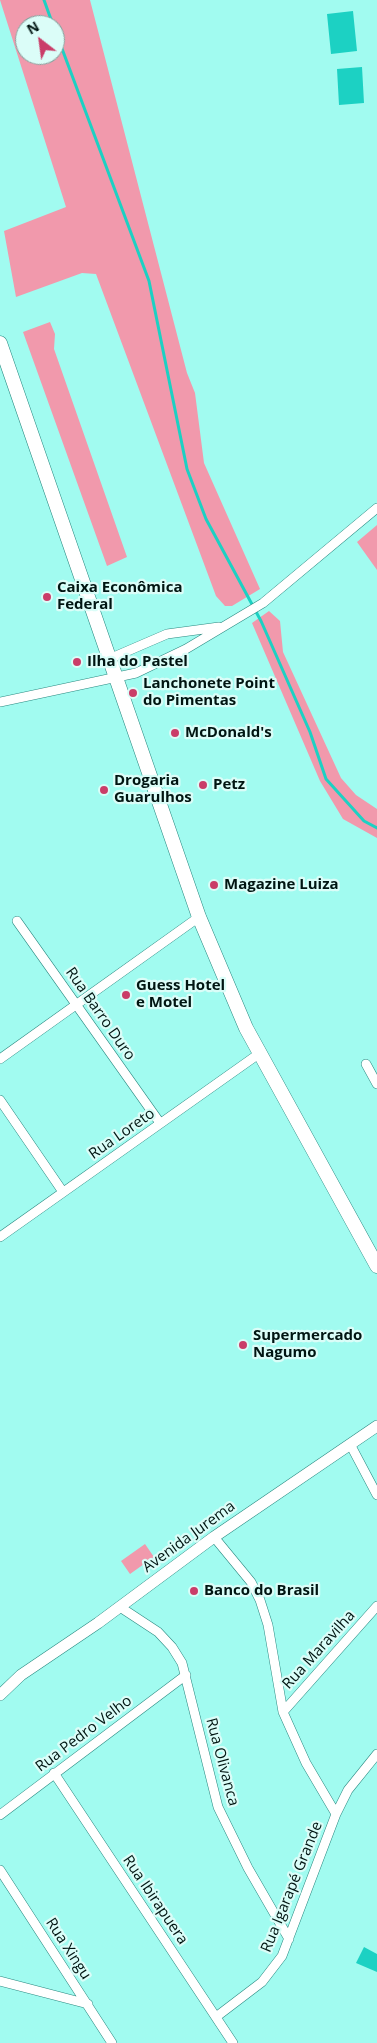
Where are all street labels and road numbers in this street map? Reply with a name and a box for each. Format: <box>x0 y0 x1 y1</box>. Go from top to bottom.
street label: Rua Barro Duro <box>61 964 139 1064</box>
street label: Rua Loreto <box>86 1105 158 1163</box>
street label: Avenida Jurema <box>139 1497 239 1577</box>
street label: Rua Maravilha <box>279 1607 359 1693</box>
street label: Rua Pedro Velho <box>32 1692 136 1776</box>
street label: Rua Olivanca <box>202 1716 242 1808</box>
street label: Rua Igarapé Grande <box>258 1819 326 1955</box>
street label: Rua Ibirapuera <box>119 1852 191 1948</box>
street label: Rua Xingu <box>41 1915 95 1983</box>

